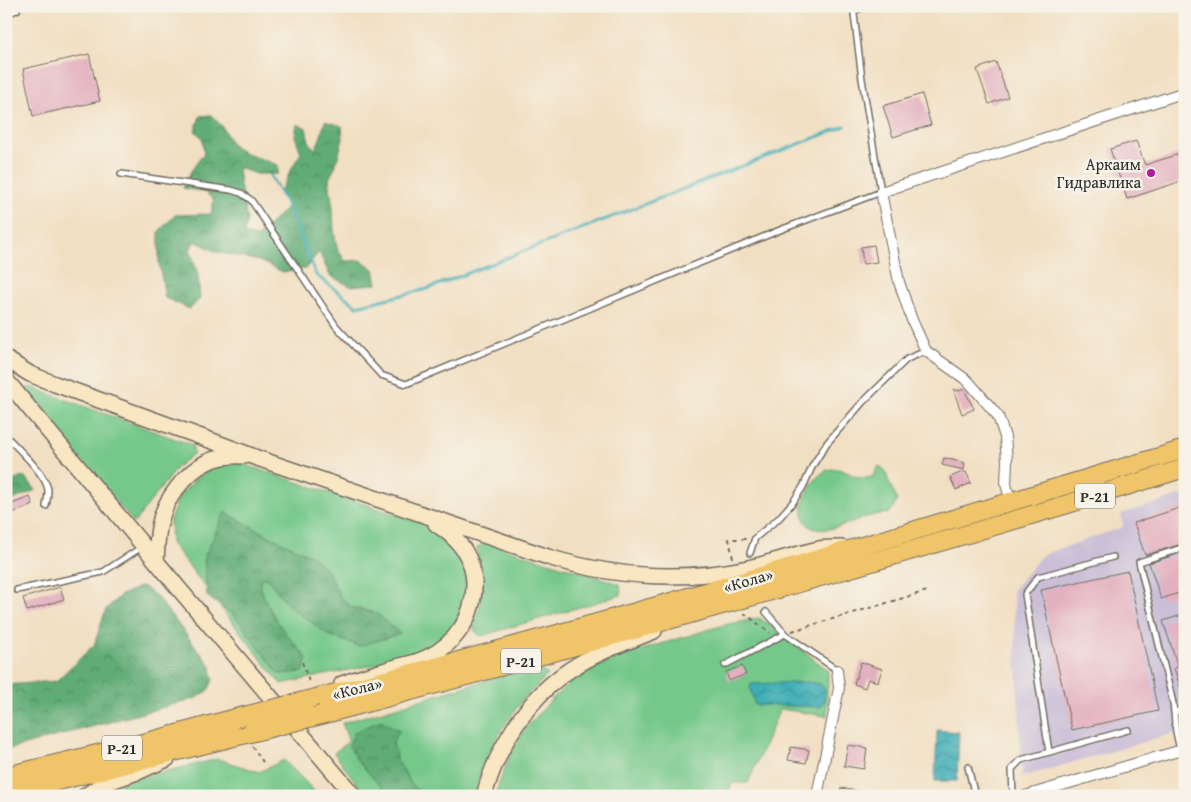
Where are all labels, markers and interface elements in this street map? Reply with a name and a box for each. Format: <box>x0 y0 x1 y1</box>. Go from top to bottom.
place label: Аркаим Гидравлика <box>1057 152 1141 194</box>
marker: Аркаим Гидравлика <box>1145 167 1157 179</box>
road number: Р-21 <box>1075 484 1115 508</box>
street label: «Кола» <box>721 562 776 598</box>
road number: Р-21 <box>501 648 541 674</box>
street label: «Кола» <box>330 670 384 706</box>
road number: Р-21 <box>102 736 142 760</box>

